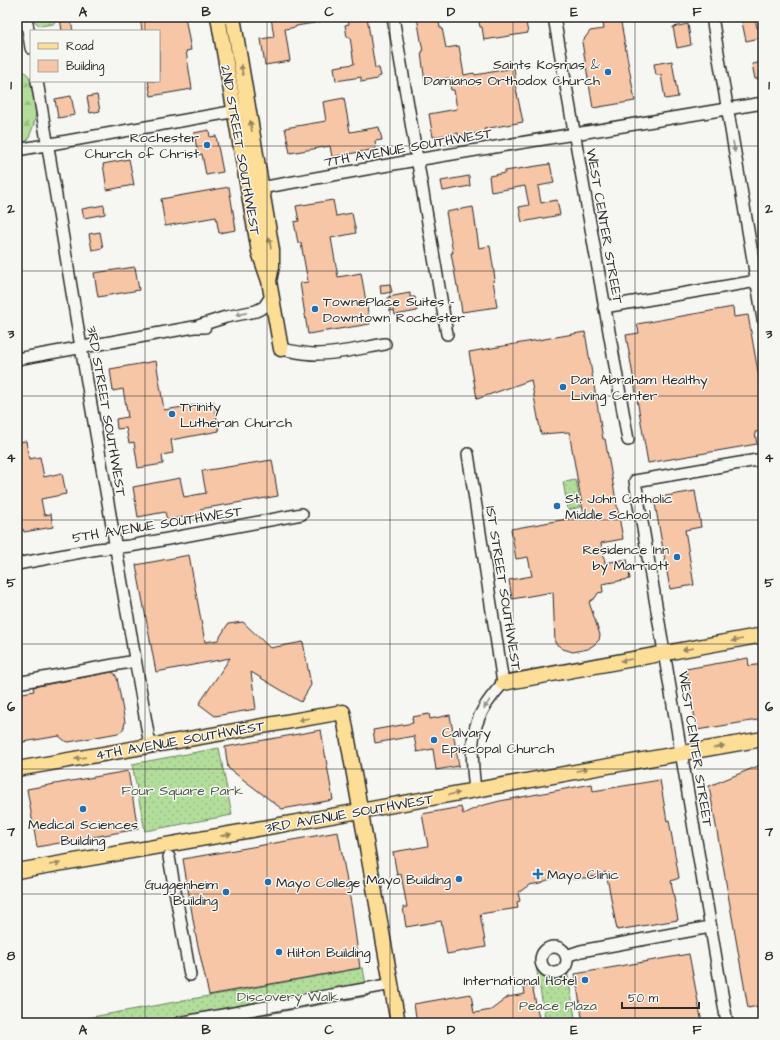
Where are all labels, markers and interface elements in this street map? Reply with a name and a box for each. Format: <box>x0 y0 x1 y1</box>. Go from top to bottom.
text: A <box>79 3 88 21</box>
text: B <box>201 3 211 21</box>
text: C <box>324 3 334 21</box>
text: D <box>447 3 456 21</box>
text: E <box>570 3 578 21</box>
text: F <box>692 3 702 21</box>
legend <box>30 30 160 82</box>
text: Road <box>66 38 94 55</box>
place label: Saints Kosmas & Damianos Orthodox Church <box>424 55 601 91</box>
text: Building <box>66 58 104 76</box>
street label: 2ND STREET SOUTHWEST <box>215 63 265 237</box>
one-way arrow <box>238 64 244 76</box>
marker: Saints Kosmas & Damianos Orthodox Church <box>603 67 613 77</box>
text: 1 <box>10 76 12 94</box>
text: 1 <box>768 76 770 94</box>
one-way arrow <box>248 120 254 132</box>
street label: 7TH AVENUE SOUTHWEST <box>322 123 494 173</box>
place label: Rochester Church of Christ <box>85 128 199 164</box>
marker: Rochester Church of Christ <box>202 140 212 150</box>
one-way arrow <box>731 141 737 153</box>
street label: WEST CENTER STREET <box>581 147 628 306</box>
text: 2 <box>6 200 15 218</box>
text: 2 <box>764 200 773 218</box>
one-way arrow <box>267 237 273 249</box>
place label: TownePlace Suites - Downtown Rochester <box>323 292 465 328</box>
marker: TownePlace Suites - Downtown Rochester <box>310 304 320 314</box>
one-way arrow <box>235 312 247 318</box>
street label: 3RD STREET SOUTHWEST <box>81 324 131 498</box>
text: 3 <box>7 325 15 343</box>
text: 3 <box>765 325 773 343</box>
place label: Dan Abraham Healthy Living Center <box>571 370 708 406</box>
marker: Dan Abraham Healthy Living Center <box>558 382 568 392</box>
place label: Trinity Lutheran Church <box>180 397 292 433</box>
marker: Trinity Lutheran Church <box>167 409 177 419</box>
text: 4 <box>7 449 16 467</box>
text: 4 <box>765 449 774 467</box>
place label: St. John Catholic Middle School <box>565 489 673 525</box>
marker: St. John Catholic Middle School <box>552 501 562 511</box>
street label: 5TH AVENUE SOUTHWEST <box>71 502 244 548</box>
street label: 1ST STREET SOUTHWEST <box>480 504 526 672</box>
place label: Residence Inn by Marriott <box>582 540 669 576</box>
marker: Residence Inn by Marriott <box>672 552 682 562</box>
text: 5 <box>6 574 16 592</box>
text: 5 <box>764 574 774 592</box>
one-way arrow <box>731 637 743 643</box>
one-way arrow <box>681 646 694 652</box>
one-way arrow <box>620 657 632 663</box>
street label: WEST CENTER STREET <box>673 670 717 829</box>
text: 6 <box>7 698 16 716</box>
text: 6 <box>765 698 774 716</box>
one-way arrow <box>483 699 491 709</box>
street label: 4TH AVENUE SOUTHWEST <box>94 716 267 766</box>
one-way arrow <box>298 716 310 722</box>
place label: Calvary Episcopal Church <box>442 723 554 759</box>
marker: Calvary Episcopal Church <box>429 735 439 745</box>
one-way arrow <box>713 744 725 750</box>
one-way arrow <box>74 755 86 761</box>
one-way arrow <box>576 767 588 773</box>
park label: Four Square Park <box>121 781 243 801</box>
street label: 3RD AVENUE SOUTHWEST <box>263 789 435 839</box>
one-way arrow <box>448 791 460 797</box>
marker: Medical Sciences Building <box>78 804 88 814</box>
place label: Medical Sciences Building <box>28 815 138 851</box>
text: 7 <box>6 823 16 841</box>
text: 7 <box>764 823 774 841</box>
one-way arrow <box>219 831 232 837</box>
one-way arrow <box>49 861 62 867</box>
place label: Mayo Clinic <box>547 865 619 885</box>
marker: Mayo Clinic <box>532 868 544 880</box>
place label: Mayo Building <box>366 870 451 890</box>
place label: Mayo College <box>276 873 361 893</box>
marker: Mayo Building <box>454 874 464 884</box>
place label: Guggenheim Building <box>145 875 218 911</box>
marker: Mayo College <box>263 877 273 887</box>
marker: Guggenheim Building <box>221 887 231 897</box>
place label: Hilton Building <box>287 943 371 963</box>
text: 8 <box>7 947 16 965</box>
marker: Hilton Building <box>274 947 284 957</box>
text: 8 <box>765 947 774 965</box>
place label: International Hotel <box>463 971 577 991</box>
marker: International Hotel <box>580 975 590 985</box>
scale bar <box>622 984 699 1010</box>
park label: Discovery Walk <box>237 987 339 1007</box>
text: 50 m <box>628 990 659 1007</box>
park label: Peace Plaza <box>519 996 597 1016</box>
text: A <box>79 1021 88 1039</box>
text: B <box>201 1021 211 1039</box>
text: C <box>324 1021 334 1039</box>
text: D <box>447 1021 456 1039</box>
text: E <box>570 1021 578 1039</box>
text: F <box>692 1021 702 1039</box>

